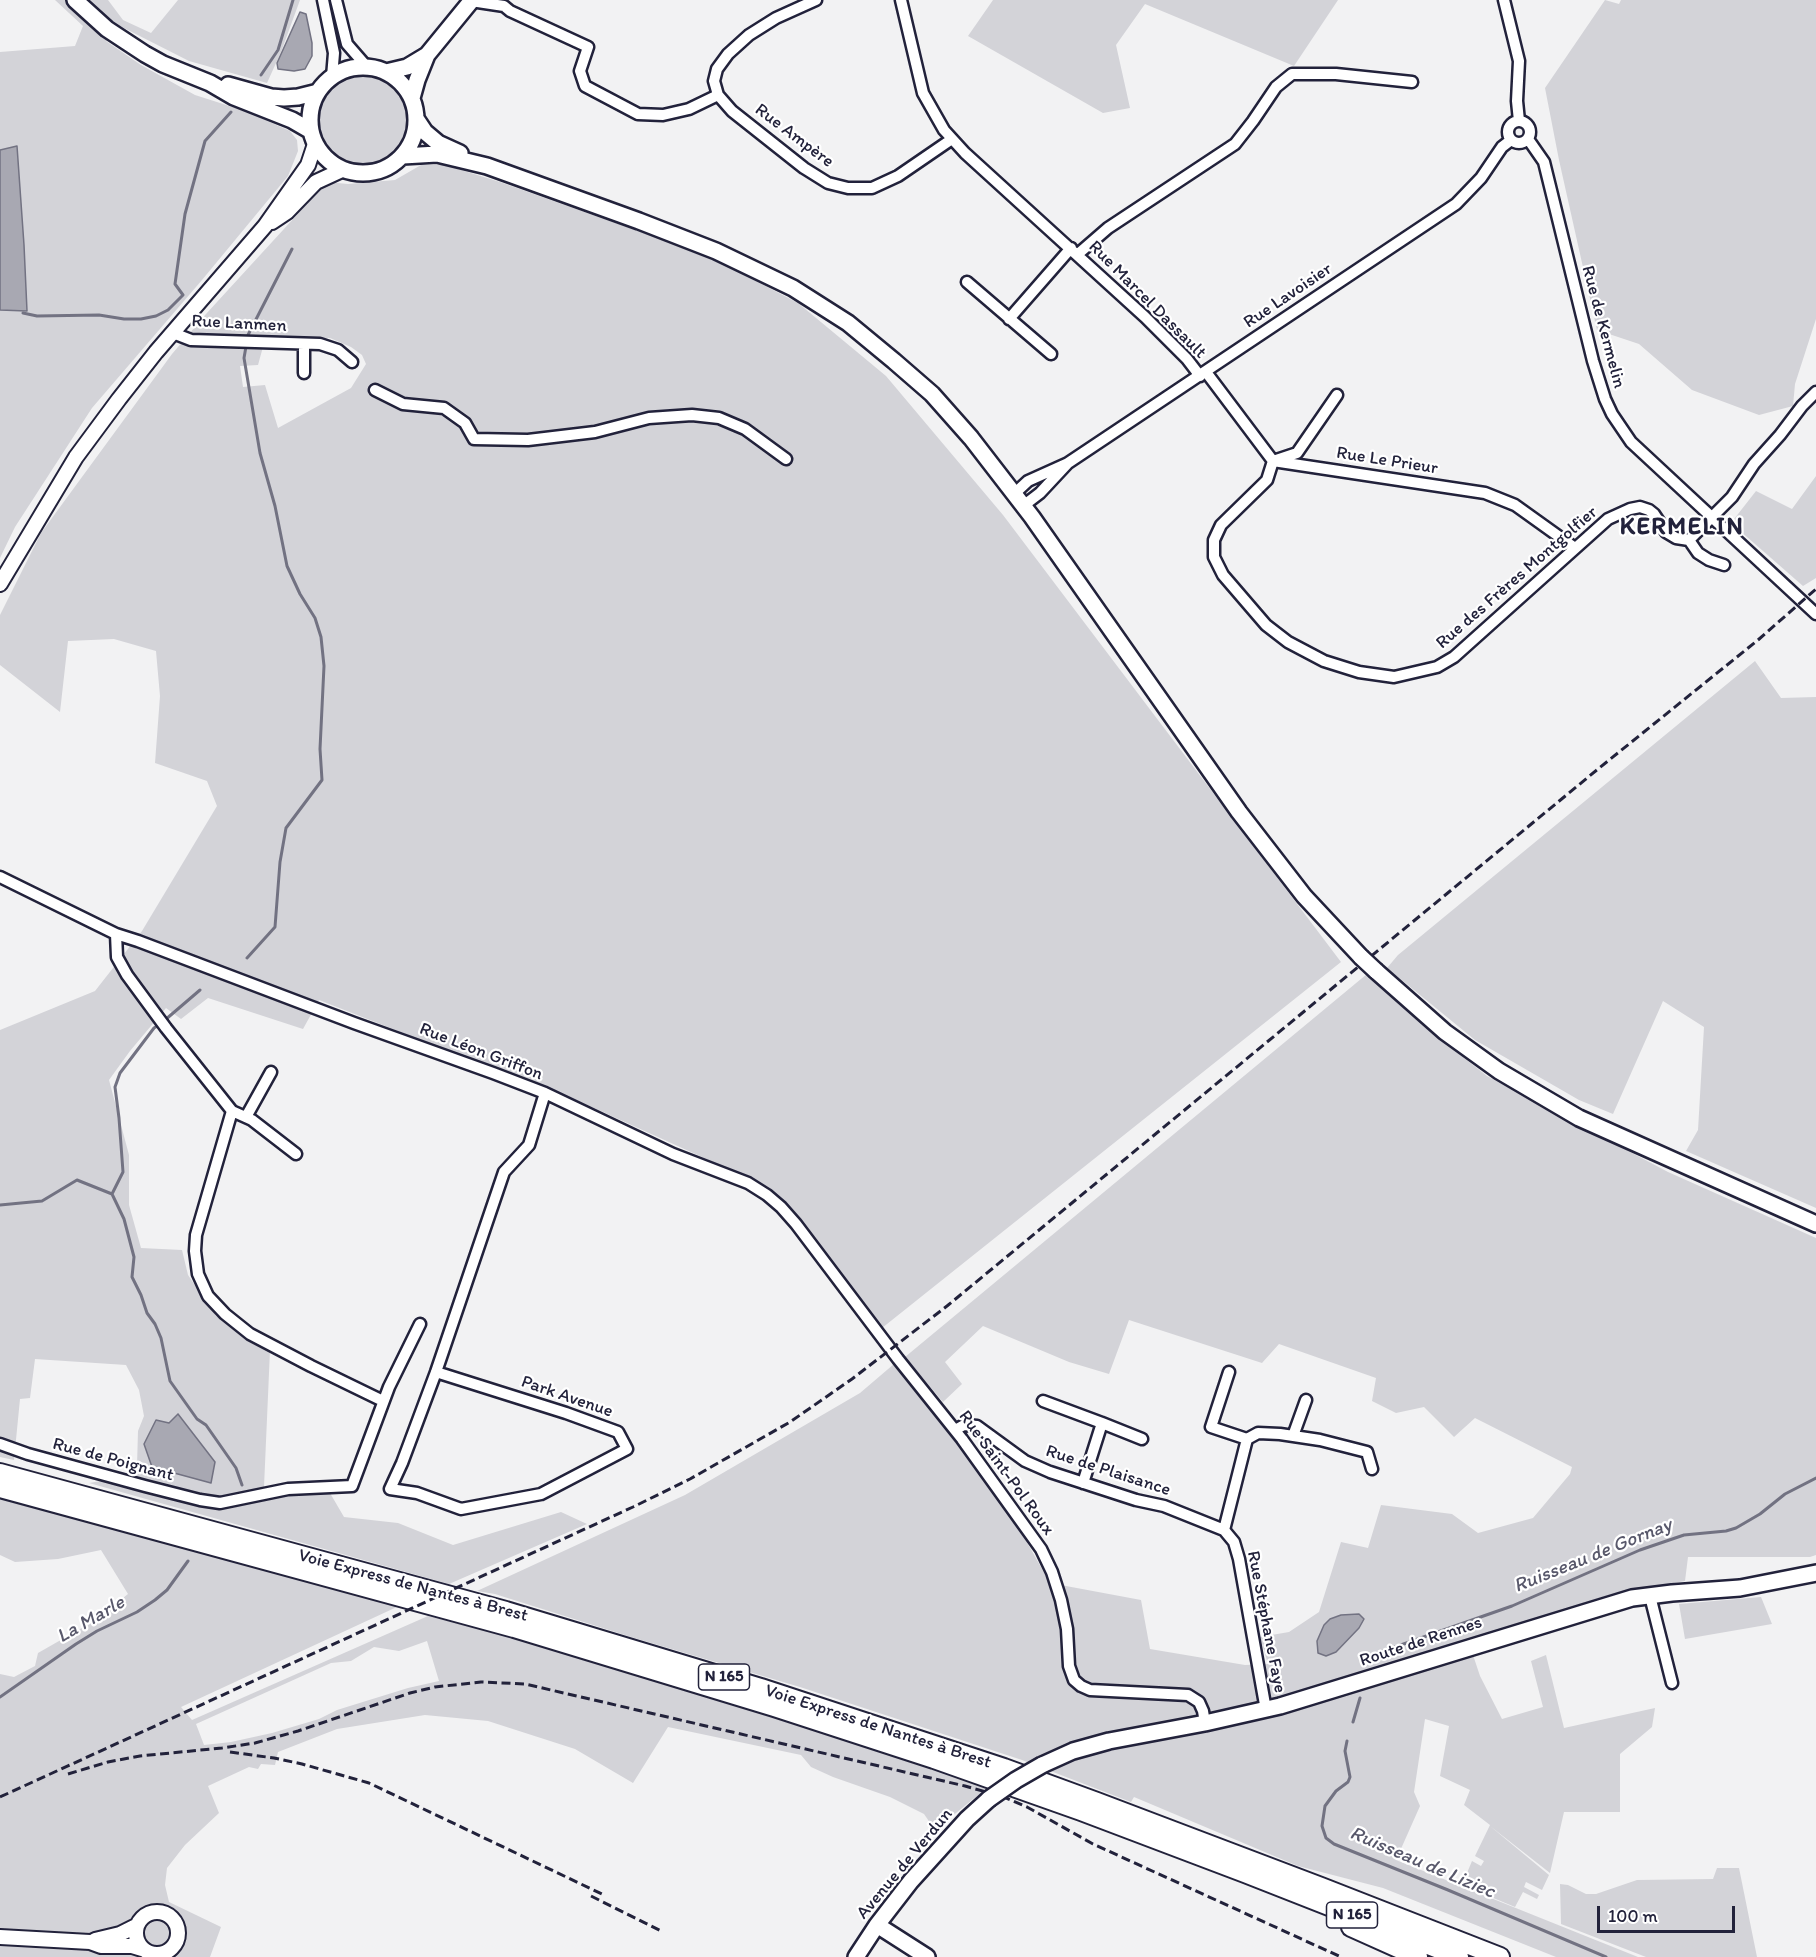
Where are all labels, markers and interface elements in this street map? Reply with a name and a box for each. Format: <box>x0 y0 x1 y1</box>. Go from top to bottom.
street label: Rue Ampère <box>750 99 838 173</box>
street label: Rue Marcel Dassault <box>1083 236 1211 364</box>
street label: Rue Lavoisier <box>1240 258 1336 334</box>
street label: Rue de Kermelin <box>1576 263 1630 391</box>
street label: Rue Lanmen <box>191 311 287 337</box>
street label: Rue Le Prieur <box>1335 442 1439 480</box>
street label: Rue des Frères Montgolfier <box>1432 502 1602 654</box>
district label: KERMELIN <box>1620 514 1744 542</box>
street label: Rue Léon Griffon <box>416 1019 546 1085</box>
street label: Park Avenue <box>518 1371 616 1423</box>
street label: Rue Saint-Pol Roux <box>953 1406 1059 1540</box>
street label: Rue de Poignant <box>50 1433 176 1487</box>
street label: Rue de Plaisance <box>1043 1441 1173 1501</box>
water label: Ruisseau de Gornay <box>1510 1513 1676 1599</box>
street label: Voie Express de Nantes à Brest <box>296 1545 530 1627</box>
street label: Rue Stéphane Faye <box>1242 1549 1290 1695</box>
water label: La Marle <box>53 1591 129 1649</box>
street label: Route de Rennes <box>1357 1612 1485 1672</box>
road number: N 165 <box>698 1664 750 1690</box>
street label: Voie Express de Nantes à Brest <box>762 1680 994 1774</box>
street label: Avenue de Verdun <box>852 1804 958 1924</box>
water label: Ruisseau de Liziec <box>1346 1822 1498 1904</box>
scale bar <box>1600 1894 1738 1932</box>
road number: N 165 <box>1326 1902 1378 1928</box>
text: 100 m <box>1608 1905 1658 1927</box>

